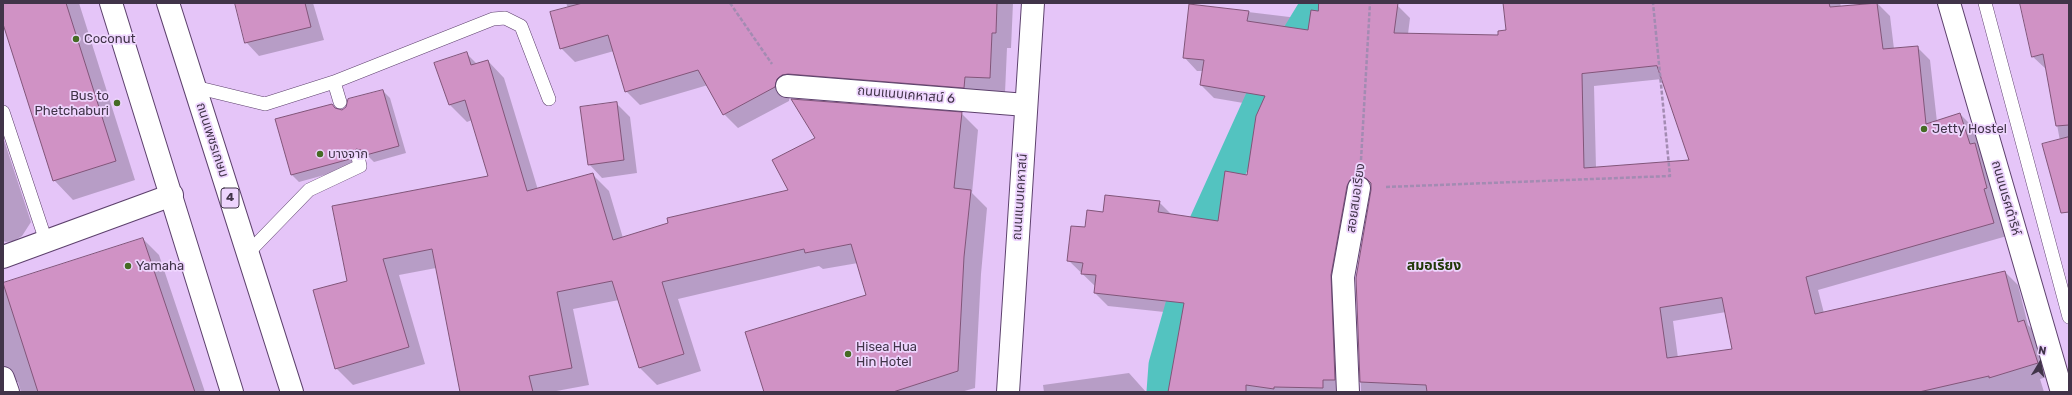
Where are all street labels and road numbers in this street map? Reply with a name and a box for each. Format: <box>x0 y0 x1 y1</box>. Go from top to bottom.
street label: ถนนแนบเคหาสน์ 6 <box>857 83 955 107</box>
street label: ถนนเพชรเกษม <box>193 101 231 179</box>
street label: ถนนแนบเคหาสน์ <box>1009 153 1031 241</box>
street label: ถนนนเรศดำริห์ <box>1988 159 2024 237</box>
street label: สอยสมอเรียง <box>1343 162 1369 234</box>
road number: 4 <box>221 188 239 208</box>

